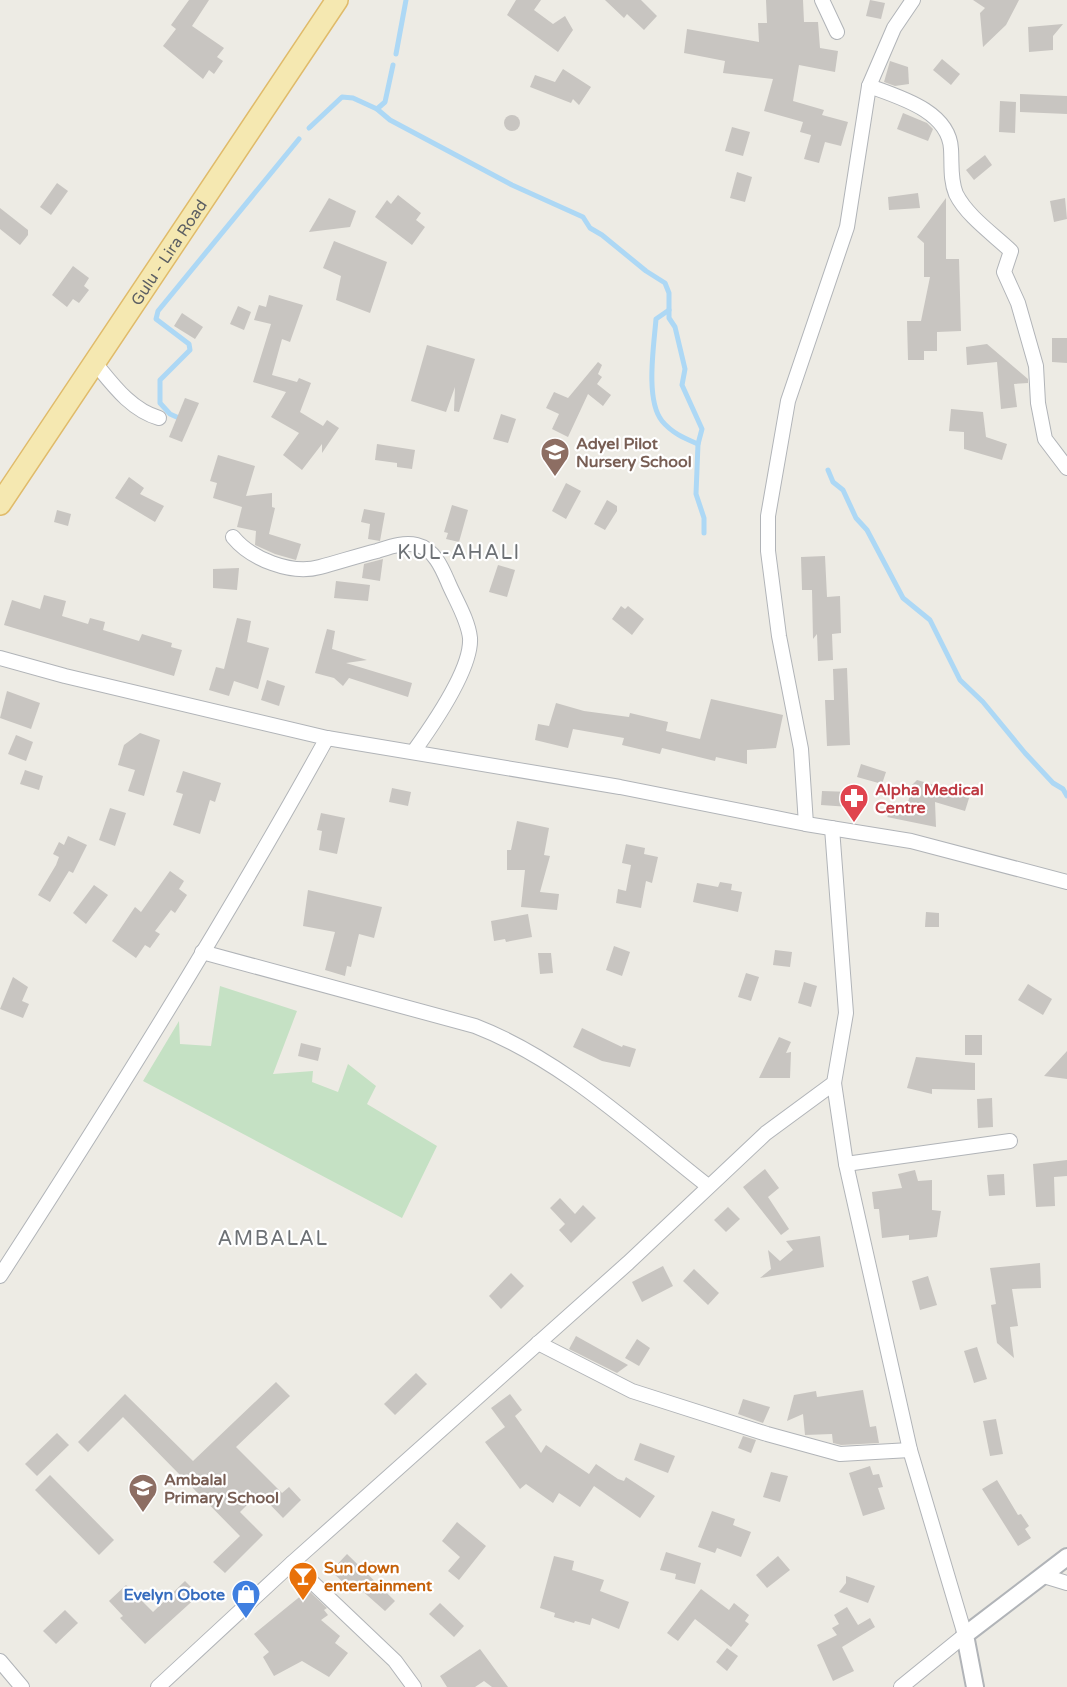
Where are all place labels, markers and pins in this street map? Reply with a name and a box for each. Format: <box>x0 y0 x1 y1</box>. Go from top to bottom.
place label: Adyel Pilot Nursery School <box>576 434 692 472</box>
school or university icon: Adyel Pilot Nursery School <box>539 436 571 478</box>
place label: Alpha Medical Centre <box>875 780 984 818</box>
pharmacy icon: Alpha Medical Centre <box>838 782 870 824</box>
place label: Ambalal Primary School <box>164 1470 279 1508</box>
school or university icon: Ambalal Primary School <box>127 1472 159 1514</box>
place label: Sun down entertainment <box>324 1558 433 1596</box>
bar icon: Sun down entertainment <box>287 1560 319 1602</box>
shop icon: Evelyn Obote <box>230 1578 262 1620</box>
place label: Evelyn Obote <box>123 1585 225 1605</box>

